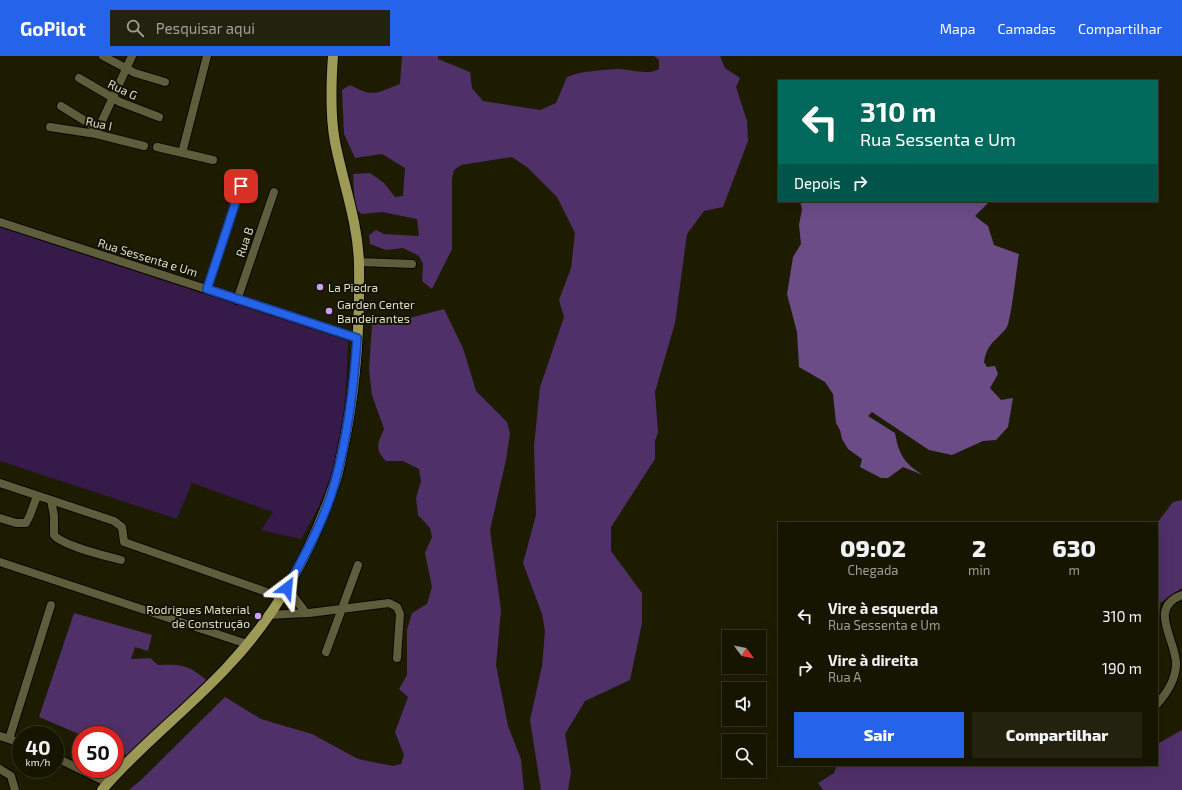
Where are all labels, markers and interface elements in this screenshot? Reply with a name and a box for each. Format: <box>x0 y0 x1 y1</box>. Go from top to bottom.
search box <box>110 10 390 46</box>
text: GoPilot <box>20 17 86 40</box>
icon: search <box>124 17 146 39</box>
text: Pesquisar aqui <box>156 19 255 37</box>
text: Mapa <box>940 20 976 37</box>
text: Camadas <box>998 20 1056 37</box>
text: Compartilhar <box>1078 20 1162 37</box>
street label: Rua G <box>106 76 140 102</box>
text: 310 m <box>860 94 936 128</box>
icon: left <box>794 96 846 148</box>
street label: Rua I <box>85 113 113 133</box>
text: Rua Sessenta e Um <box>860 128 1016 150</box>
pin <box>224 169 258 203</box>
icon: right <box>849 172 871 194</box>
text: Depois <box>794 174 841 192</box>
icon: arrive <box>230 175 252 197</box>
street label: Rua B <box>232 225 256 259</box>
street label: Rua Sessenta e Um <box>96 235 200 279</box>
place label: La Piedra <box>328 280 378 294</box>
marker: La Piedra <box>315 282 325 292</box>
place label: Garden Center Bandeirantes <box>337 297 415 325</box>
marker: Garden Center Bandeirantes <box>324 306 334 316</box>
text: 09:02 <box>840 533 906 562</box>
text: 2 <box>972 533 986 562</box>
text: 630 <box>1052 533 1096 562</box>
text: Chegada <box>848 562 898 578</box>
text: min <box>968 562 990 578</box>
text: m <box>1068 562 1080 578</box>
position arrow <box>266 567 308 609</box>
text: Vire à esquerda <box>828 599 938 617</box>
place label: Rodrigues Material de Construção <box>146 602 250 631</box>
icon: left <box>794 605 816 627</box>
text: 310 m <box>1102 607 1142 625</box>
marker: Rodrigues Material de Construção <box>253 611 263 621</box>
text: Rua Sessenta e Um <box>828 617 940 633</box>
north arrow <box>722 630 766 674</box>
map controls <box>722 630 766 778</box>
text: Vire à direita <box>828 651 918 669</box>
icon: right <box>794 657 816 679</box>
text: 190 m <box>1102 659 1142 677</box>
text: Rua A <box>828 669 861 685</box>
button: sound <box>722 682 766 726</box>
button: Sair <box>794 712 964 758</box>
button: Compartilhar <box>972 712 1142 758</box>
speed limit sign: 50 <box>72 726 124 778</box>
button: search <box>722 734 766 778</box>
text: 40 <box>25 735 51 759</box>
text: km/h <box>26 756 50 768</box>

